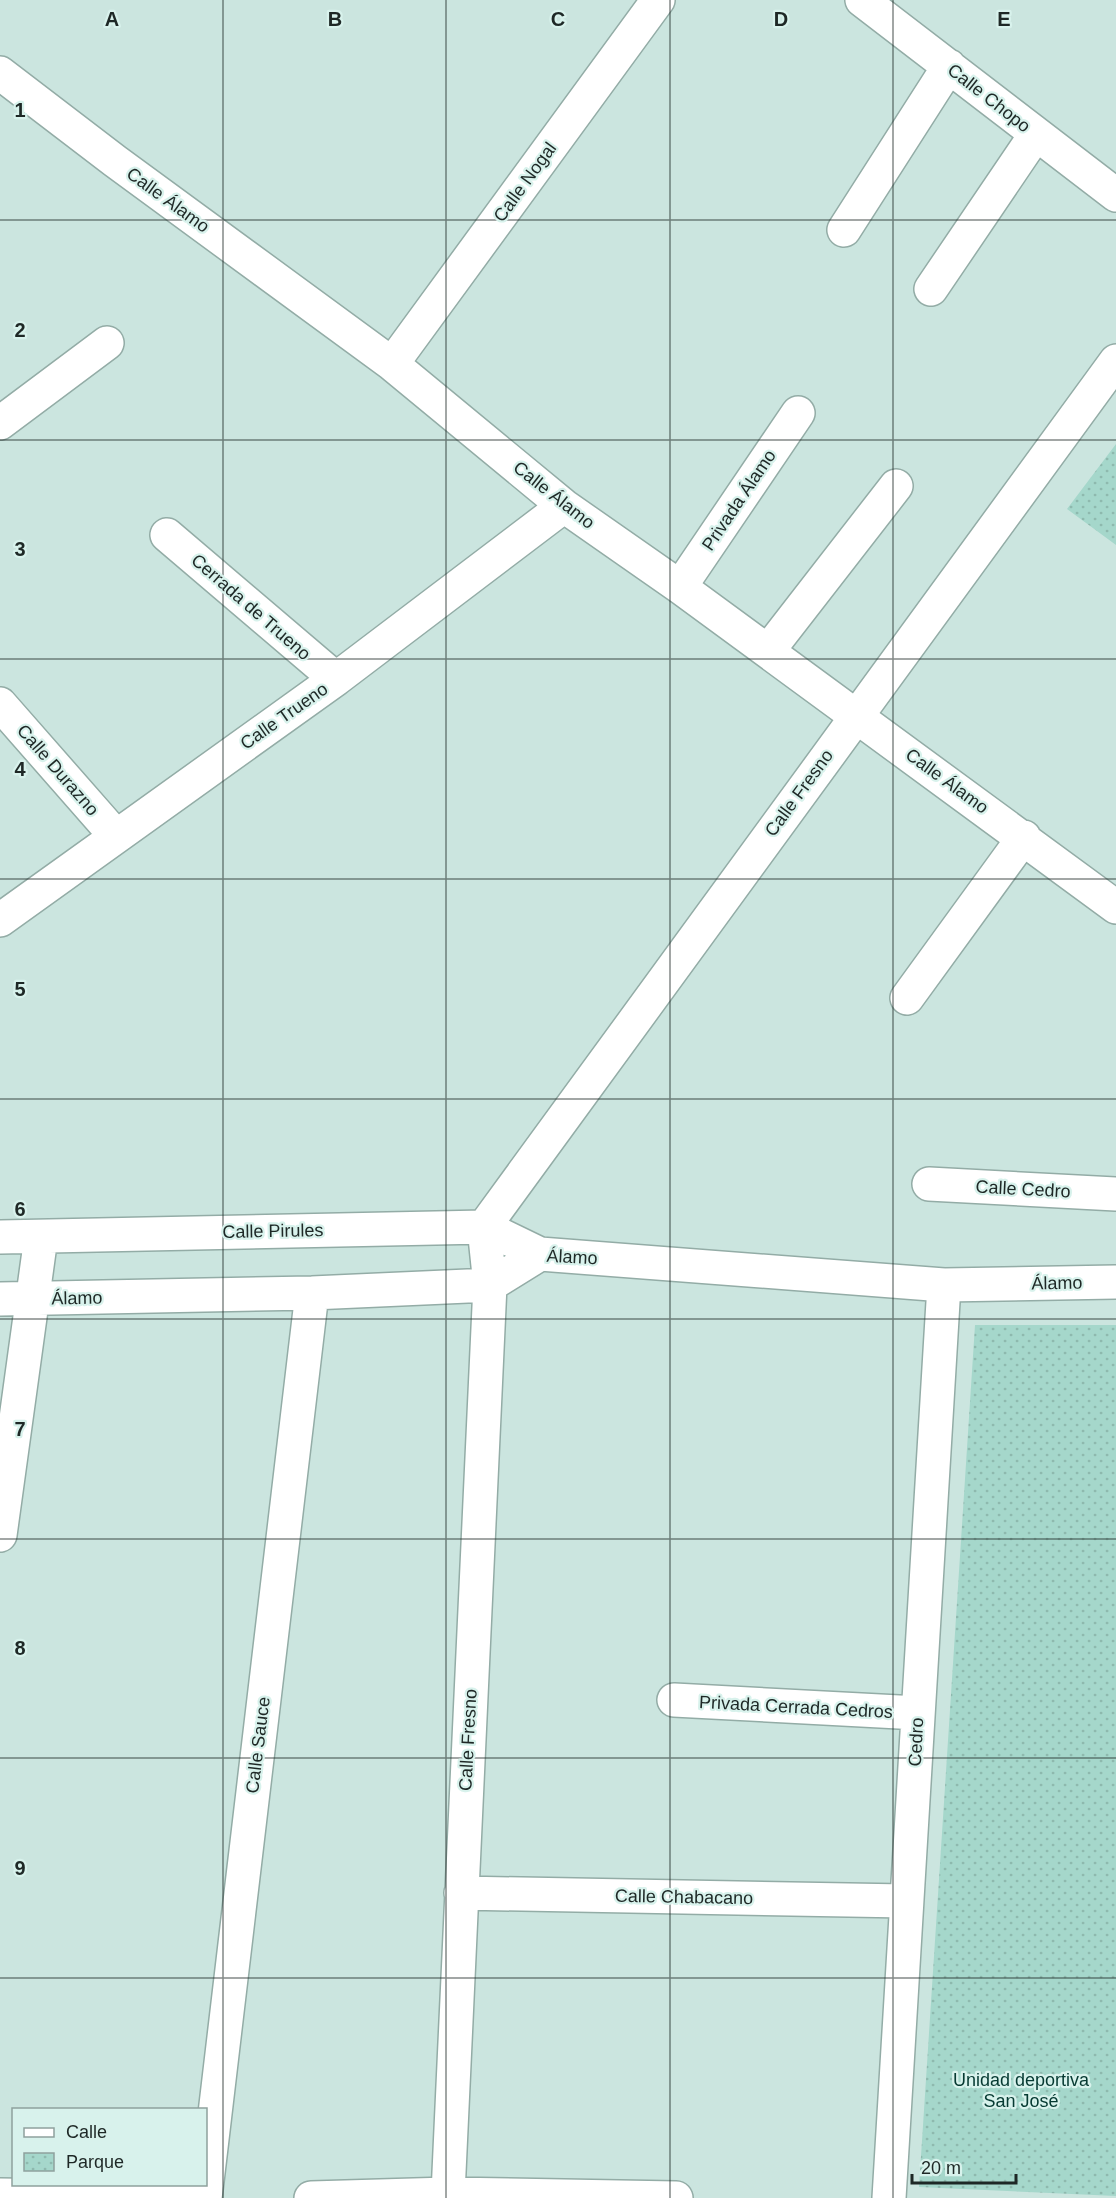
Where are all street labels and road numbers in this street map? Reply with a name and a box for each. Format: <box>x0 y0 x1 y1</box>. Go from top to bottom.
street label: Calle Chopo <box>944 60 1034 136</box>
street label: Calle Nogal <box>490 138 560 226</box>
street label: Calle Álamo <box>123 163 213 237</box>
street label: Privada Álamo <box>698 446 780 554</box>
street label: Calle Álamo <box>510 457 598 533</box>
street label: Cerrada de Trueno <box>187 550 315 664</box>
street label: Calle Trueno <box>236 679 332 753</box>
street label: Calle Durazno <box>13 720 103 820</box>
street label: Calle Álamo <box>902 744 992 818</box>
street label: Calle Fresno <box>761 746 837 840</box>
street label: Calle Cedro <box>975 1177 1071 1201</box>
street label: Calle Pirules <box>222 1220 324 1242</box>
street label: Álamo <box>546 1246 598 1268</box>
street label: Álamo <box>1031 1273 1083 1293</box>
street label: Álamo <box>51 1288 103 1308</box>
street label: Calle Fresno <box>455 1689 481 1791</box>
street label: Privada Cerrada Cedros <box>699 1692 893 1722</box>
street label: Calle Sauce <box>242 1696 274 1794</box>
street label: Cedro <box>905 1717 927 1767</box>
street label: Calle Chabacano <box>615 1886 753 1908</box>

